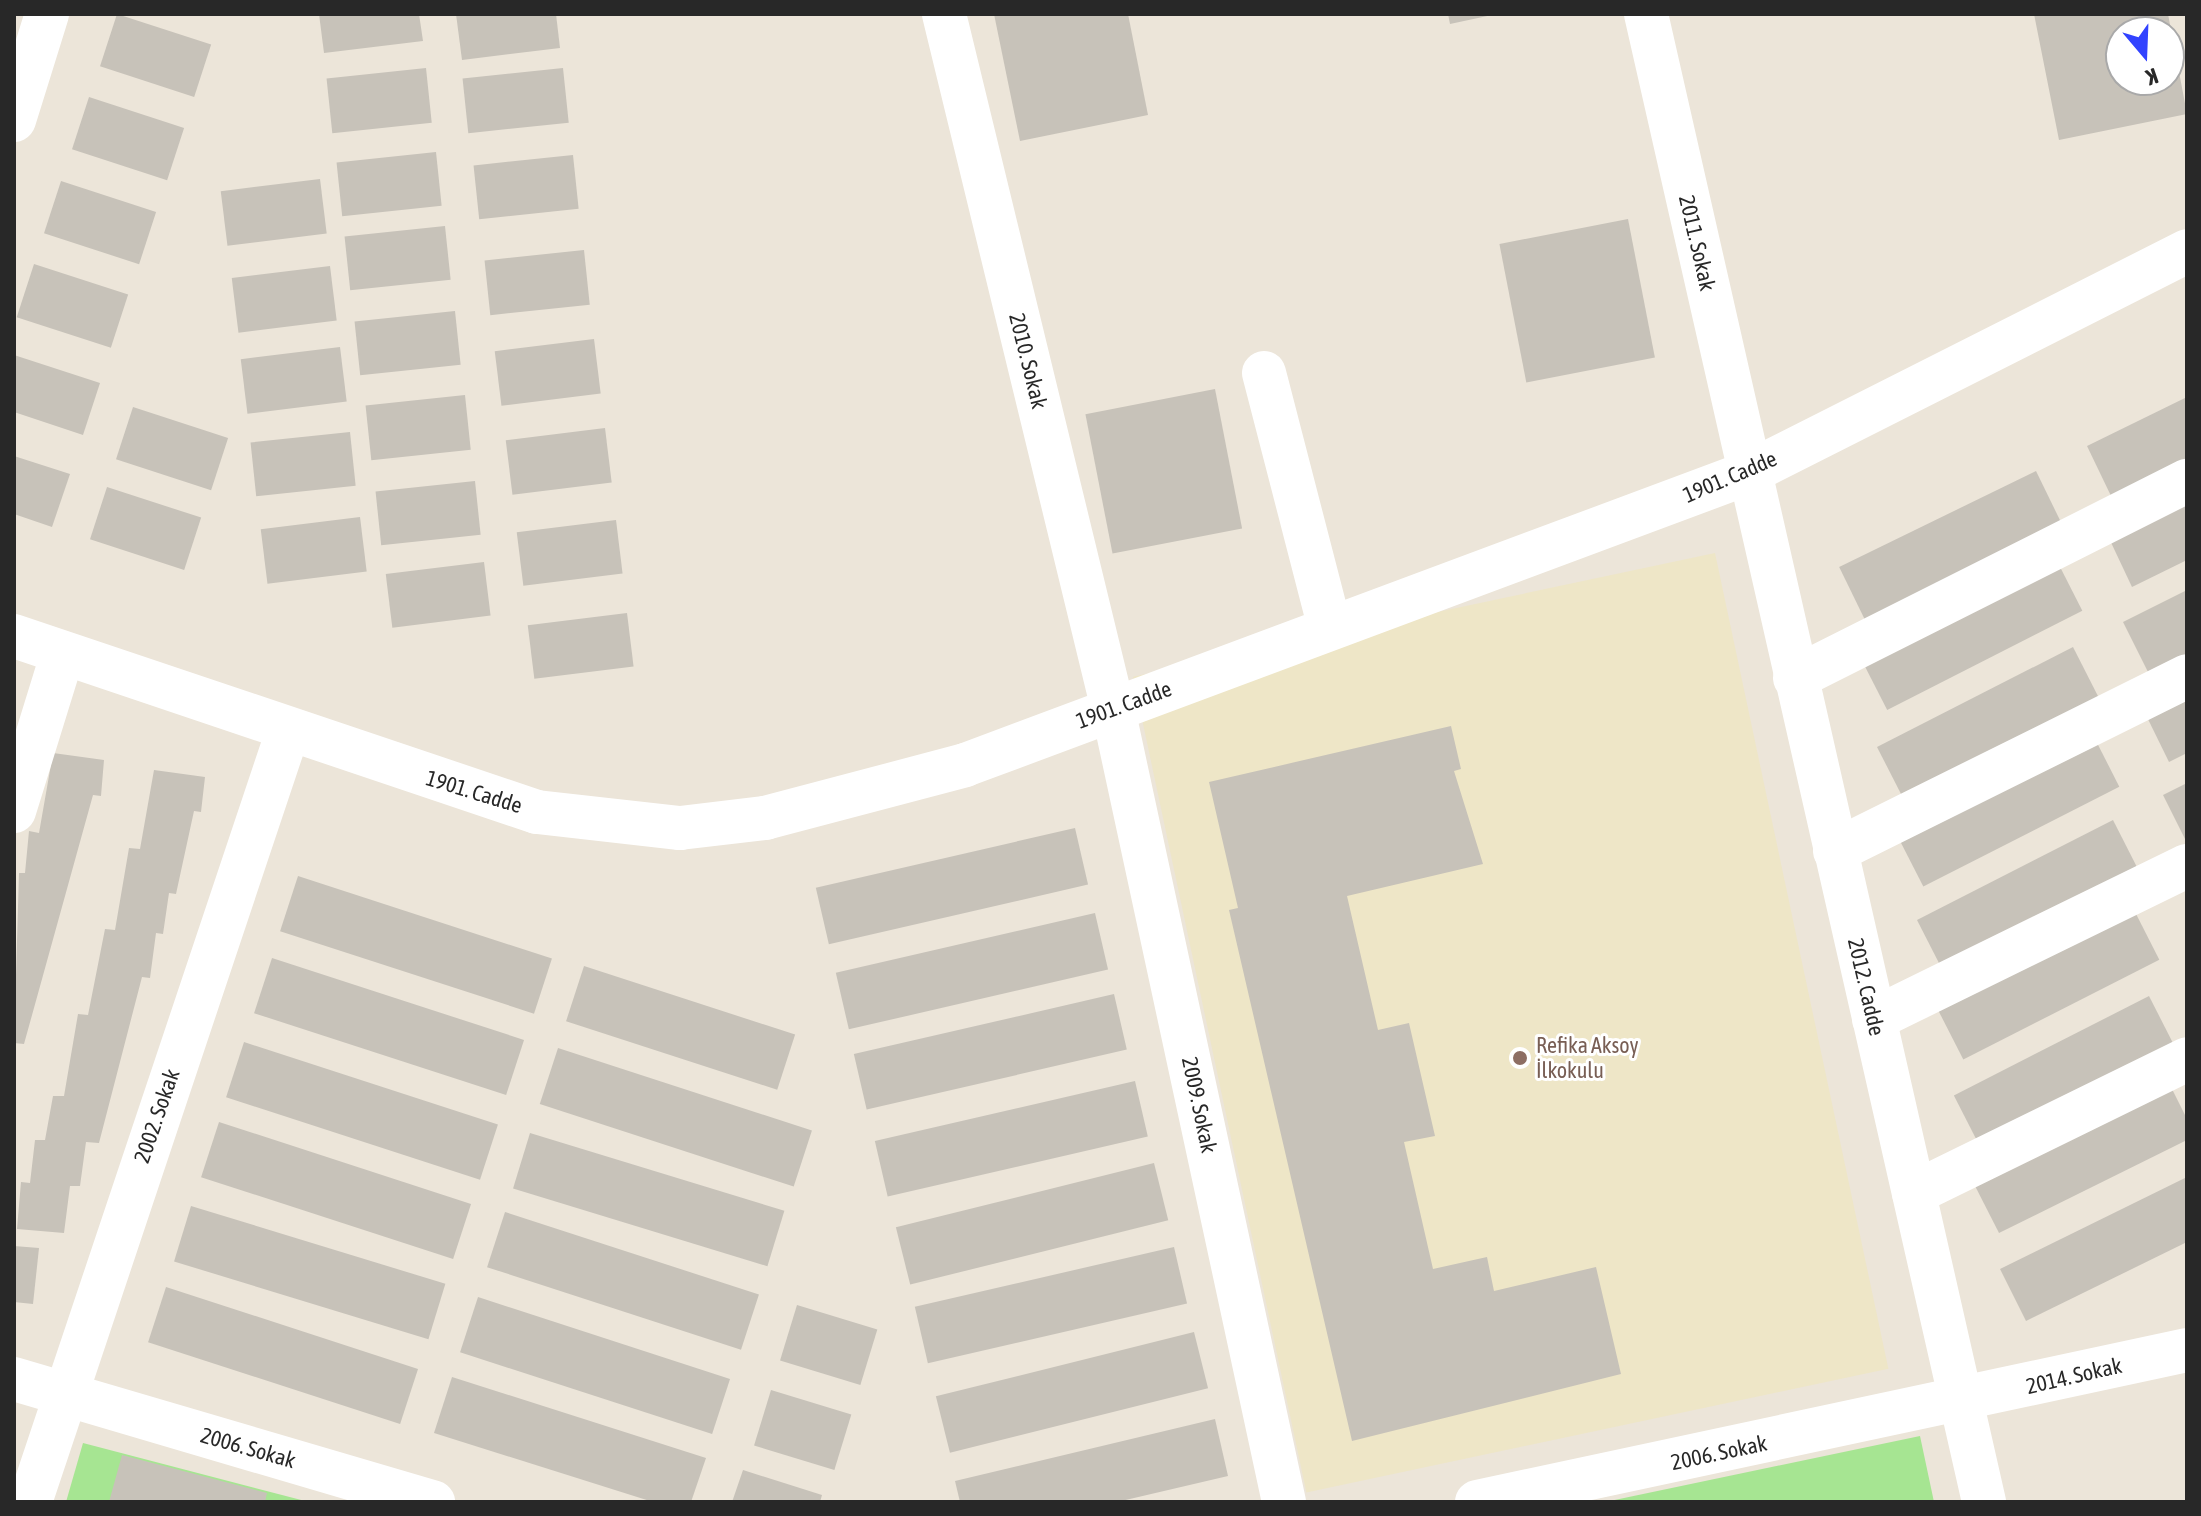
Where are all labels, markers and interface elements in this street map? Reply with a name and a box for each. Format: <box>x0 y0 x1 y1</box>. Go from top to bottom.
north arrow <box>2105 16 2185 96</box>
text: K <box>2143 63 2161 91</box>
street label: 2011. Sokak <box>1673 193 1721 293</box>
street label: 2010. Sokak <box>1003 311 1053 411</box>
street label: 1901. Cadde <box>1679 445 1781 509</box>
street label: 1901. Cadde <box>1073 676 1175 734</box>
street label: 1901. Cadde <box>423 765 525 819</box>
street label: 2012. Cadde <box>1842 936 1890 1038</box>
place label: Refika Aksoy İlkokulu <box>1536 1032 1638 1084</box>
marker: Refika Aksoy İlkokulu <box>1511 1049 1529 1067</box>
street label: 2009. Sokak <box>1176 1055 1222 1155</box>
street label: 2002. Sokak <box>129 1066 185 1166</box>
street label: 2014. Sokak <box>2024 1352 2124 1400</box>
street label: 2006. Sokak <box>198 1422 298 1474</box>
street label: 2006. Sokak <box>1669 1430 1769 1476</box>

